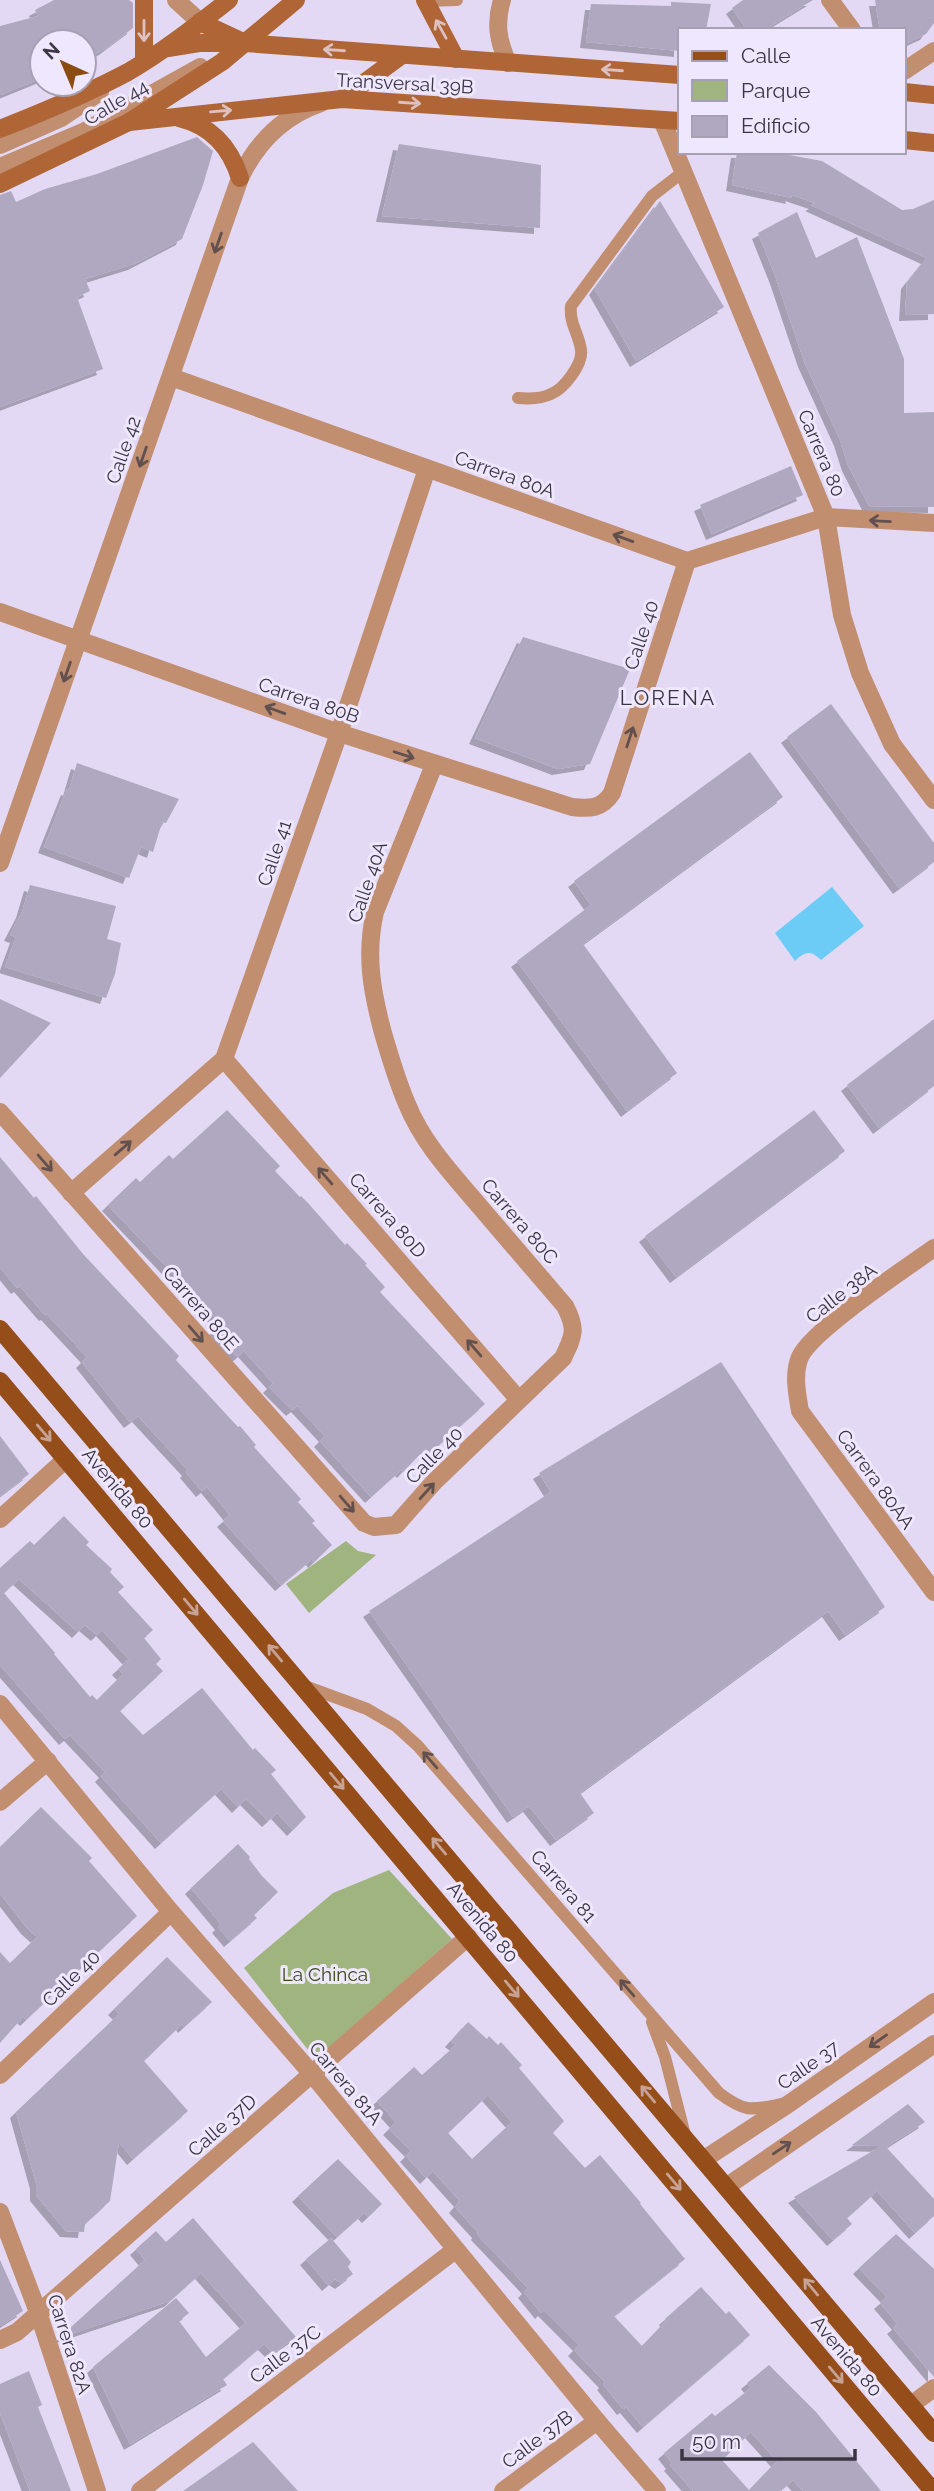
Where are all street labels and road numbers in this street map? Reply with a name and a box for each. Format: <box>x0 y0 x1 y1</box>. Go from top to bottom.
street label: Transversal 39B <box>336 68 474 98</box>
street label: Calle 44 <box>80 75 152 129</box>
street label: Carrera 80 <box>794 406 850 500</box>
street label: Calle 42 <box>101 413 145 487</box>
street label: Carrera 80A <box>452 446 558 502</box>
street label: Calle 40 <box>619 597 663 673</box>
street label: Carrera 80B <box>256 673 362 727</box>
street label: Calle 41 <box>252 817 296 889</box>
street label: Calle 40A <box>343 838 391 925</box>
street label: Carrera 80D <box>345 1168 431 1262</box>
street label: Carrera 80C <box>477 1174 563 1268</box>
street label: Calle 38A <box>801 1258 881 1327</box>
street label: Carrera 80E <box>159 1262 243 1354</box>
street label: Calle 40 <box>401 1422 467 1488</box>
street label: Carrera 80AA <box>833 1425 920 1533</box>
street label: Avenida 80 <box>78 1443 158 1533</box>
street label: Carrera 81 <box>527 1845 601 1927</box>
street label: Avenida 80 <box>443 1877 523 1967</box>
street label: Calle 40 <box>38 1945 104 2011</box>
street label: Calle 37 <box>773 2036 843 2094</box>
street label: Carrera 81A <box>305 2037 387 2129</box>
street label: Calle 37D <box>183 2089 261 2161</box>
street label: Carrera 82A <box>44 2291 96 2397</box>
street label: Avenida 80 <box>807 2311 887 2401</box>
street label: Calle 37C <box>245 2320 325 2388</box>
street label: Calle 37B <box>497 2405 577 2473</box>

